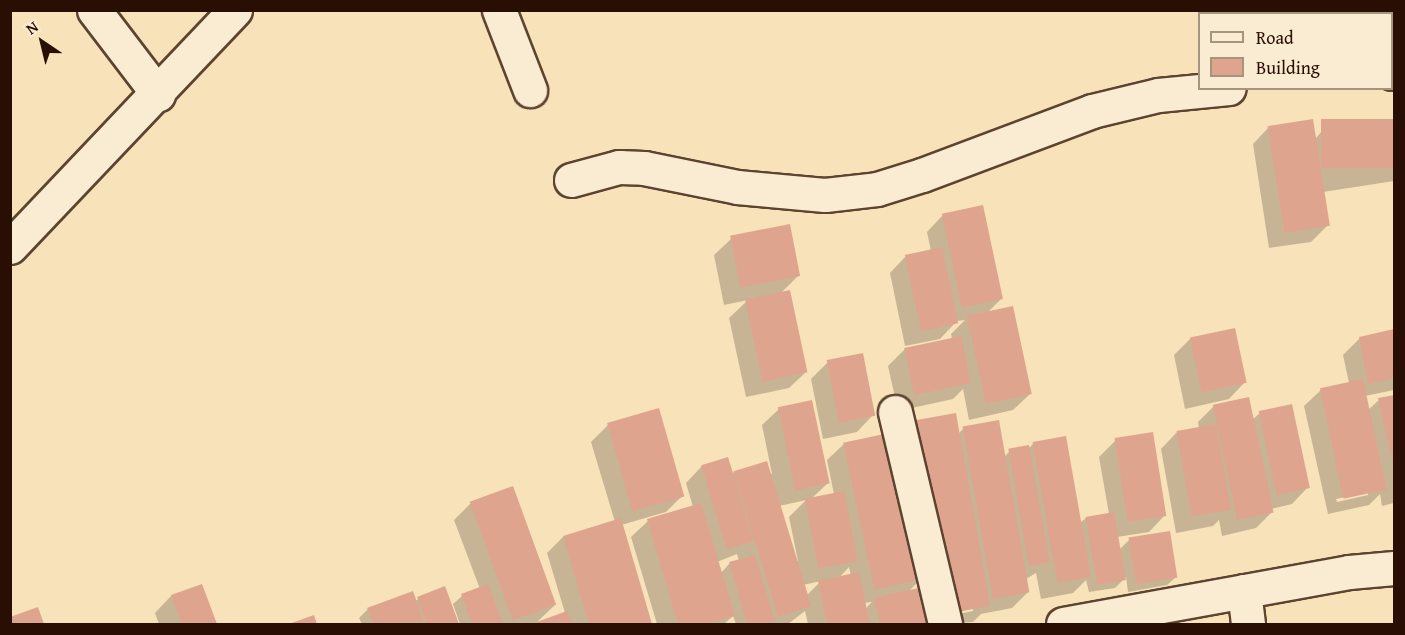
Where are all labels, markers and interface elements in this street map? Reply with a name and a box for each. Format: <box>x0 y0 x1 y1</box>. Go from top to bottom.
north arrow <box>12 12 72 72</box>
legend <box>1198 12 1393 90</box>
text: N <box>20 14 43 40</box>
text: Road <box>1256 24 1294 51</box>
text: Building <box>1256 54 1320 81</box>

